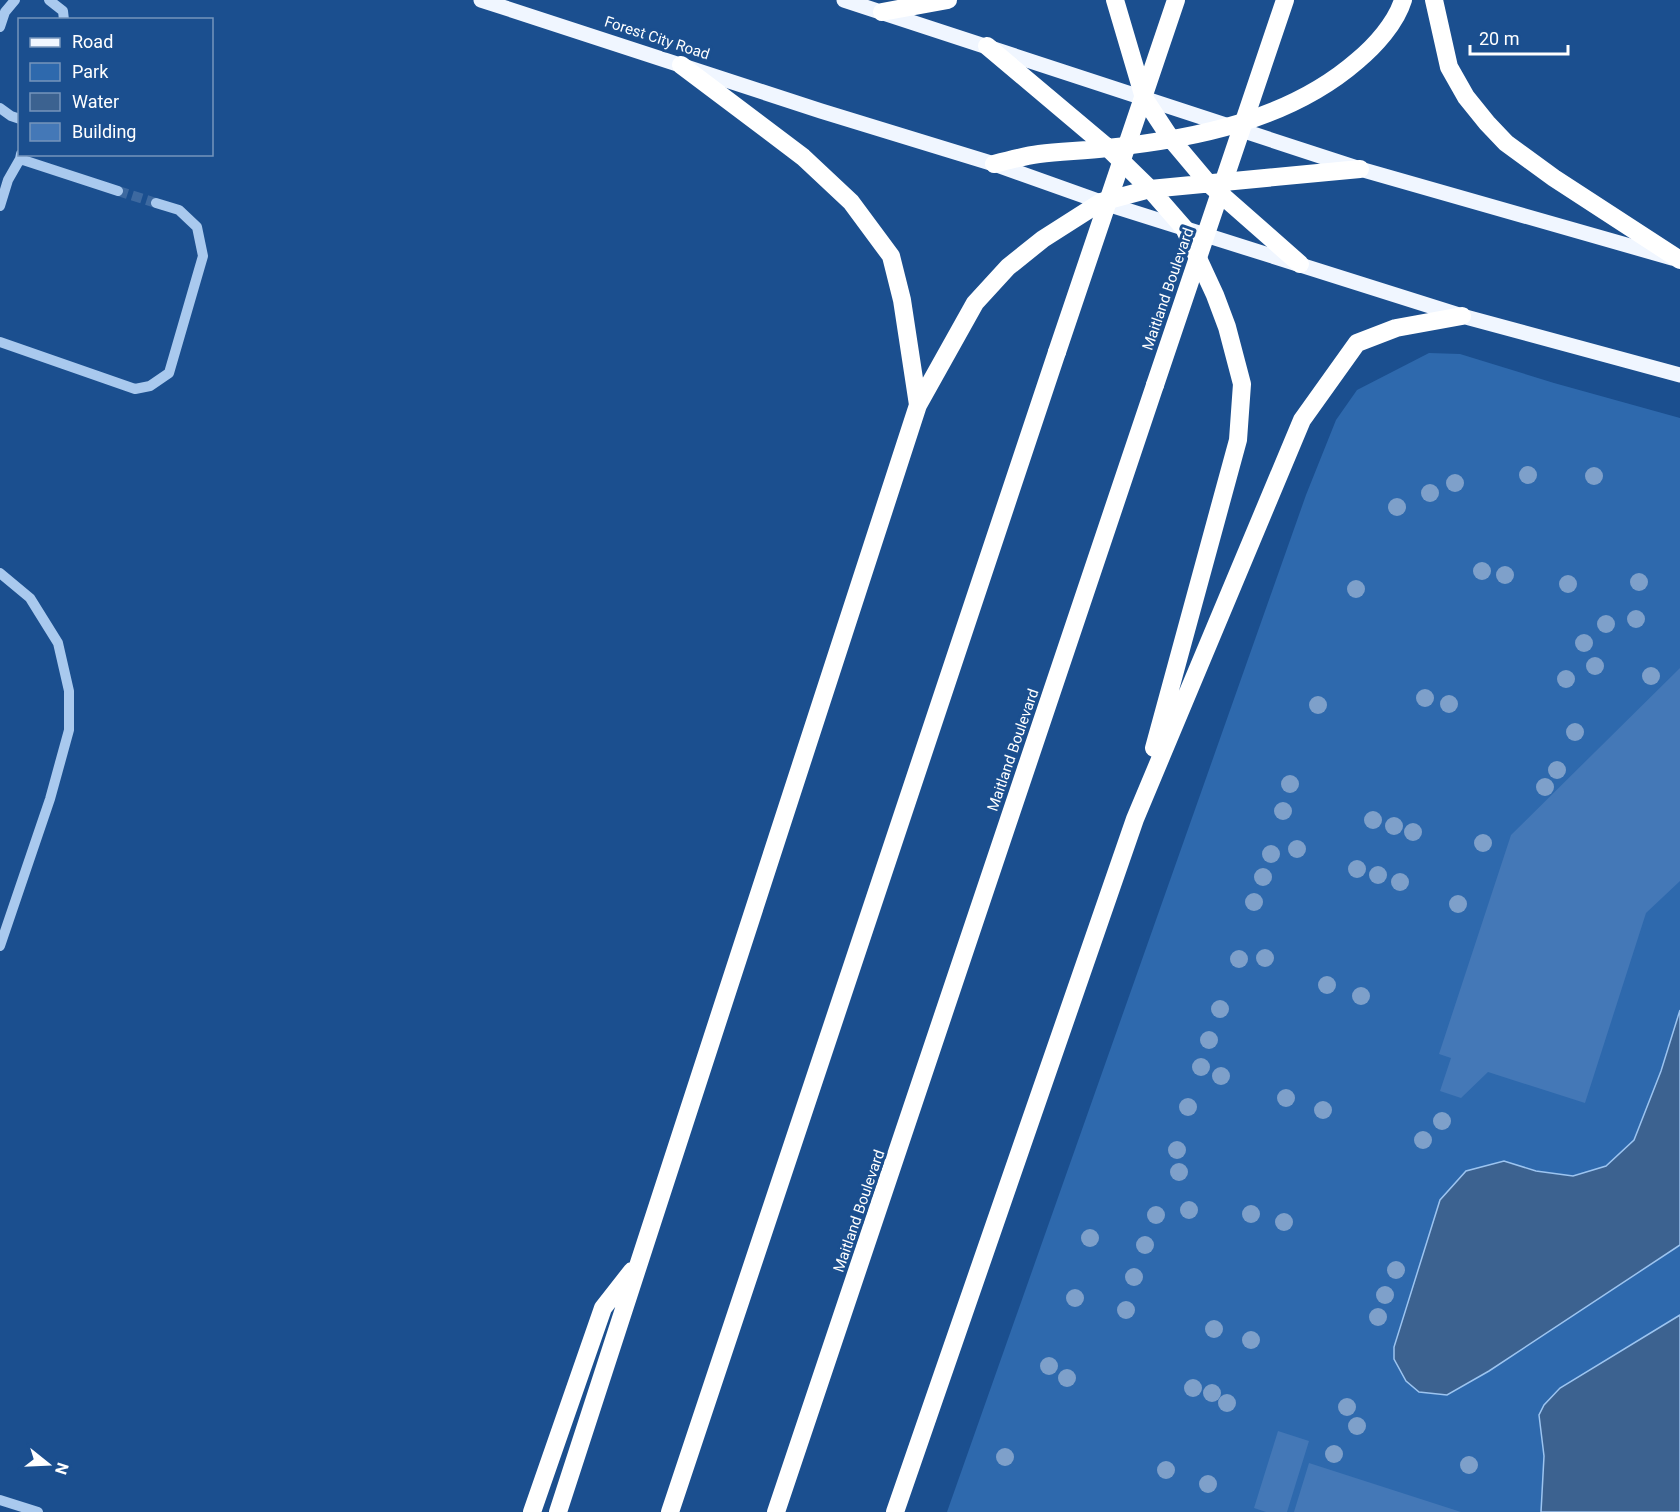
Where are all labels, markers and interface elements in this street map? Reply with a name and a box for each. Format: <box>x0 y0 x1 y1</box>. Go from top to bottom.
street label: Forest City Road <box>602 13 712 63</box>
legend <box>18 18 213 156</box>
scale bar <box>1470 18 1568 56</box>
text: 20 m <box>1479 28 1519 49</box>
text: Road <box>72 31 113 52</box>
text: Park <box>72 61 109 82</box>
text: Water <box>72 91 119 112</box>
text: Building <box>72 121 136 142</box>
street label: Maitland Boulevard <box>1139 225 1197 353</box>
street label: Maitland Boulevard <box>984 686 1042 814</box>
street label: Maitland Boulevard <box>830 1147 888 1275</box>
north arrow <box>18 1434 78 1494</box>
text: N <box>51 1460 73 1477</box>

